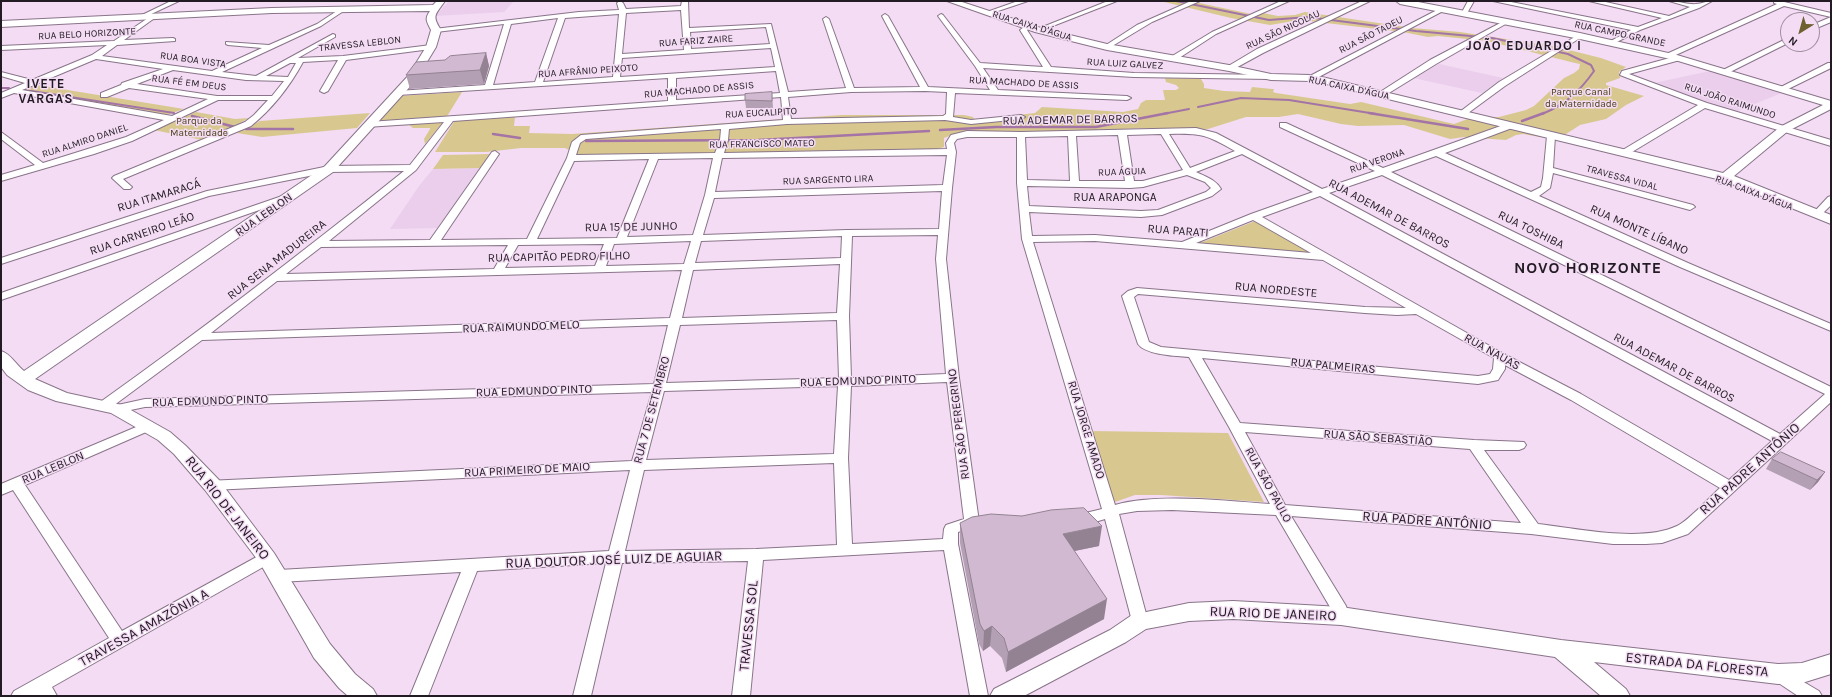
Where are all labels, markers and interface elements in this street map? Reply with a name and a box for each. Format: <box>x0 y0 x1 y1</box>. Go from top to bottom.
street label: RUA CAIXA D'ÁGUA <box>991 8 1073 44</box>
street label: RUA SÃO NICOLAU <box>1244 8 1322 52</box>
north arrow <box>1780 12 1820 52</box>
street label: RUA SÃO TADEU <box>1337 14 1405 56</box>
street label: RUA CAMPO GRANDE <box>1573 18 1667 50</box>
street label: RUA BELO HORIZONTE <box>38 25 136 43</box>
street label: RUA FARIZ ZAIRE <box>658 32 734 50</box>
street label: TRAVESSA LEBLON <box>318 34 402 54</box>
text: N <box>1786 34 1800 49</box>
district label: JOÃO EDUARDO I <box>1466 38 1582 54</box>
street label: RUA BOA VISTA <box>159 49 227 71</box>
street label: RUA LUIZ GALVEZ <box>1086 56 1164 72</box>
street label: RUA AFRÂNIO PEIXOTO <box>538 62 638 80</box>
street label: RUA FÉ EM DEUS <box>151 72 227 94</box>
street label: RUA MACHADO DE ASSIS <box>969 74 1079 92</box>
street label: RUA CAIXA D'ÁGUA <box>1307 74 1391 102</box>
district label: IVETE VARGAS <box>18 76 74 107</box>
street label: RUA MACHADO DE ASSIS <box>644 79 754 101</box>
street label: RUA JOÃO RAIMUNDO <box>1683 81 1777 121</box>
park label: Parque Canal da Maternidade <box>1545 86 1617 110</box>
street label: RUA EUCALIPITO <box>725 105 797 121</box>
street label: RUA ADEMAR DE BARROS <box>1002 112 1138 128</box>
park label: Parque da Maternidade <box>170 115 228 138</box>
street label: RUA ALMIRO DANIEL <box>40 121 130 161</box>
street label: RUA FRANCISCO MATEO <box>709 137 815 151</box>
street label: RUA VERONA <box>1348 146 1406 176</box>
street label: TRAVESSA VIDAL <box>1585 163 1659 193</box>
street label: RUA ÁGUIA <box>1098 165 1146 179</box>
street label: RUA SARGENTO LIRA <box>782 172 874 188</box>
street label: RUA CAIXA D'ÁGUA <box>1713 173 1795 213</box>
street label: RUA ADEMAR DE BARROS <box>1326 176 1452 252</box>
street label: RUA ITAMARACÁ <box>116 177 202 215</box>
street label: RUA LEBLON <box>233 190 295 240</box>
street label: RUA ARAPONGA <box>1073 191 1157 205</box>
street label: RUA MONTE LÍBANO <box>1588 202 1690 258</box>
street label: RUA TOSHIBA <box>1496 208 1566 252</box>
street label: RUA CARNEIRO LEÃO <box>88 209 196 259</box>
street label: RUA SENA MADUREIRA <box>225 217 329 303</box>
street label: RUA 15 DE JUNHO <box>585 219 677 235</box>
street label: RUA PARATI <box>1147 222 1209 240</box>
street label: RUA CAPITÃO PEDRO FILHO <box>488 249 630 265</box>
district label: NOVO HORIZONTE <box>1514 258 1662 278</box>
street label: RUA NORDESTE <box>1234 279 1318 301</box>
street label: RUA RAIMUNDO MELO <box>462 318 580 336</box>
street label: RUA ADEMAR DE BARROS <box>1611 330 1737 406</box>
street label: RUA NAUAS <box>1461 331 1523 373</box>
street label: RUA 7 DE SETEMBRO <box>631 355 673 465</box>
street label: RUA PALMEIRAS <box>1290 355 1376 377</box>
street label: RUA SÃO PEREGRINO <box>945 368 973 480</box>
street label: RUA EDMUNDO PINTO <box>800 372 916 390</box>
street label: RUA JORGE AMADO <box>1064 379 1108 481</box>
street label: RUA EDMUNDO PINTO <box>476 382 592 400</box>
street label: RUA EDMUNDO PINTO <box>152 392 268 410</box>
street label: RUA PADRE ANTÔNIO <box>1696 419 1804 519</box>
street label: RUA SÃO SEBASTIÃO <box>1323 427 1433 449</box>
street label: RUA SÃO PAULO <box>1241 445 1295 525</box>
street label: RUA LEBLON <box>20 448 86 488</box>
street label: RUA RIO DE JANEIRO <box>181 453 273 563</box>
street label: RUA PRIMEIRO DE MAIO <box>464 460 590 480</box>
street label: RUA PADRE ANTÔNIO <box>1362 508 1492 534</box>
street label: RUA DOUTOR JOSÉ LUIZ DE AGUIAR <box>505 548 723 572</box>
street label: TRAVESSA SOL <box>736 580 762 672</box>
street label: TRAVESSA AMAZÔNIA A <box>76 585 212 671</box>
street label: RUA RIO DE JANEIRO <box>1209 603 1337 625</box>
street label: ESTRADA DA FLORESTA <box>1625 649 1769 681</box>

